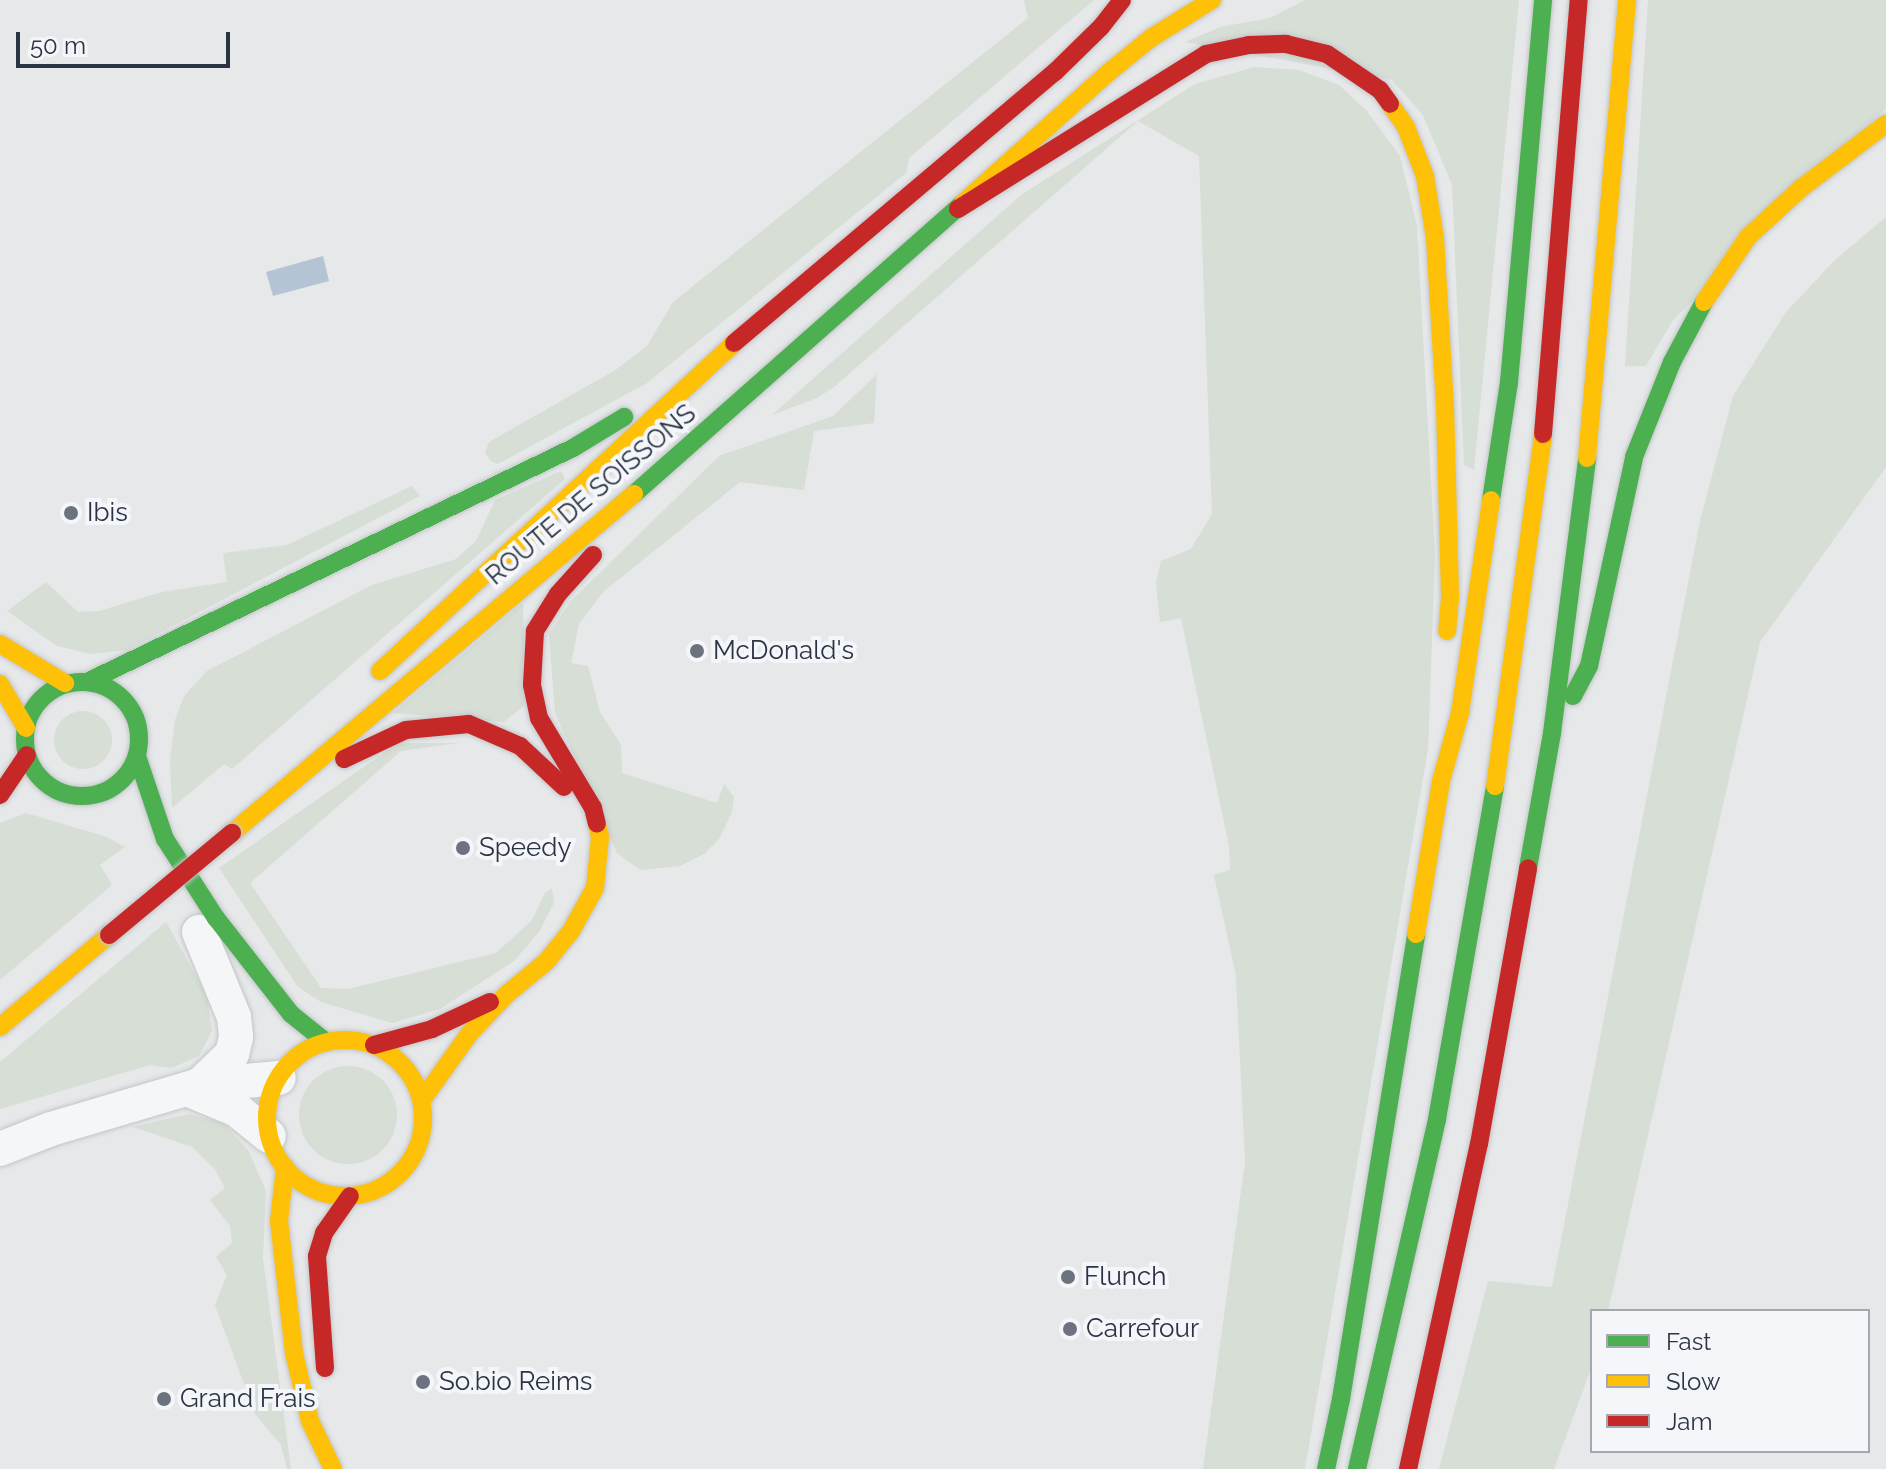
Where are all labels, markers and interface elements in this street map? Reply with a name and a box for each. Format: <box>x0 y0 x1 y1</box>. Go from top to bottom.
scale bar <box>20 16 234 66</box>
text: 50 m <box>30 31 86 60</box>
street label: ROUTE DE SOISSONS <box>480 398 702 592</box>
place label: Ibis <box>87 497 128 529</box>
marker: Ibis <box>62 504 80 522</box>
place label: McDonald's <box>713 635 854 667</box>
marker: McDonald's <box>688 642 706 660</box>
place label: Speedy <box>479 832 572 864</box>
marker: Speedy <box>454 839 472 857</box>
place label: Flunch <box>1084 1261 1166 1293</box>
marker: Flunch <box>1059 1268 1077 1286</box>
legend <box>1590 1309 1870 1453</box>
place label: Carrefour <box>1086 1313 1199 1345</box>
marker: Carrefour <box>1061 1320 1079 1338</box>
text: Fast <box>1666 1327 1711 1356</box>
place label: So.bio Reims <box>439 1366 592 1398</box>
text: Slow <box>1666 1367 1720 1396</box>
marker: So.bio Reims <box>414 1373 432 1391</box>
place label: Grand Frais <box>180 1383 316 1415</box>
marker: Grand Frais <box>155 1390 173 1408</box>
text: Jam <box>1666 1407 1712 1436</box>

